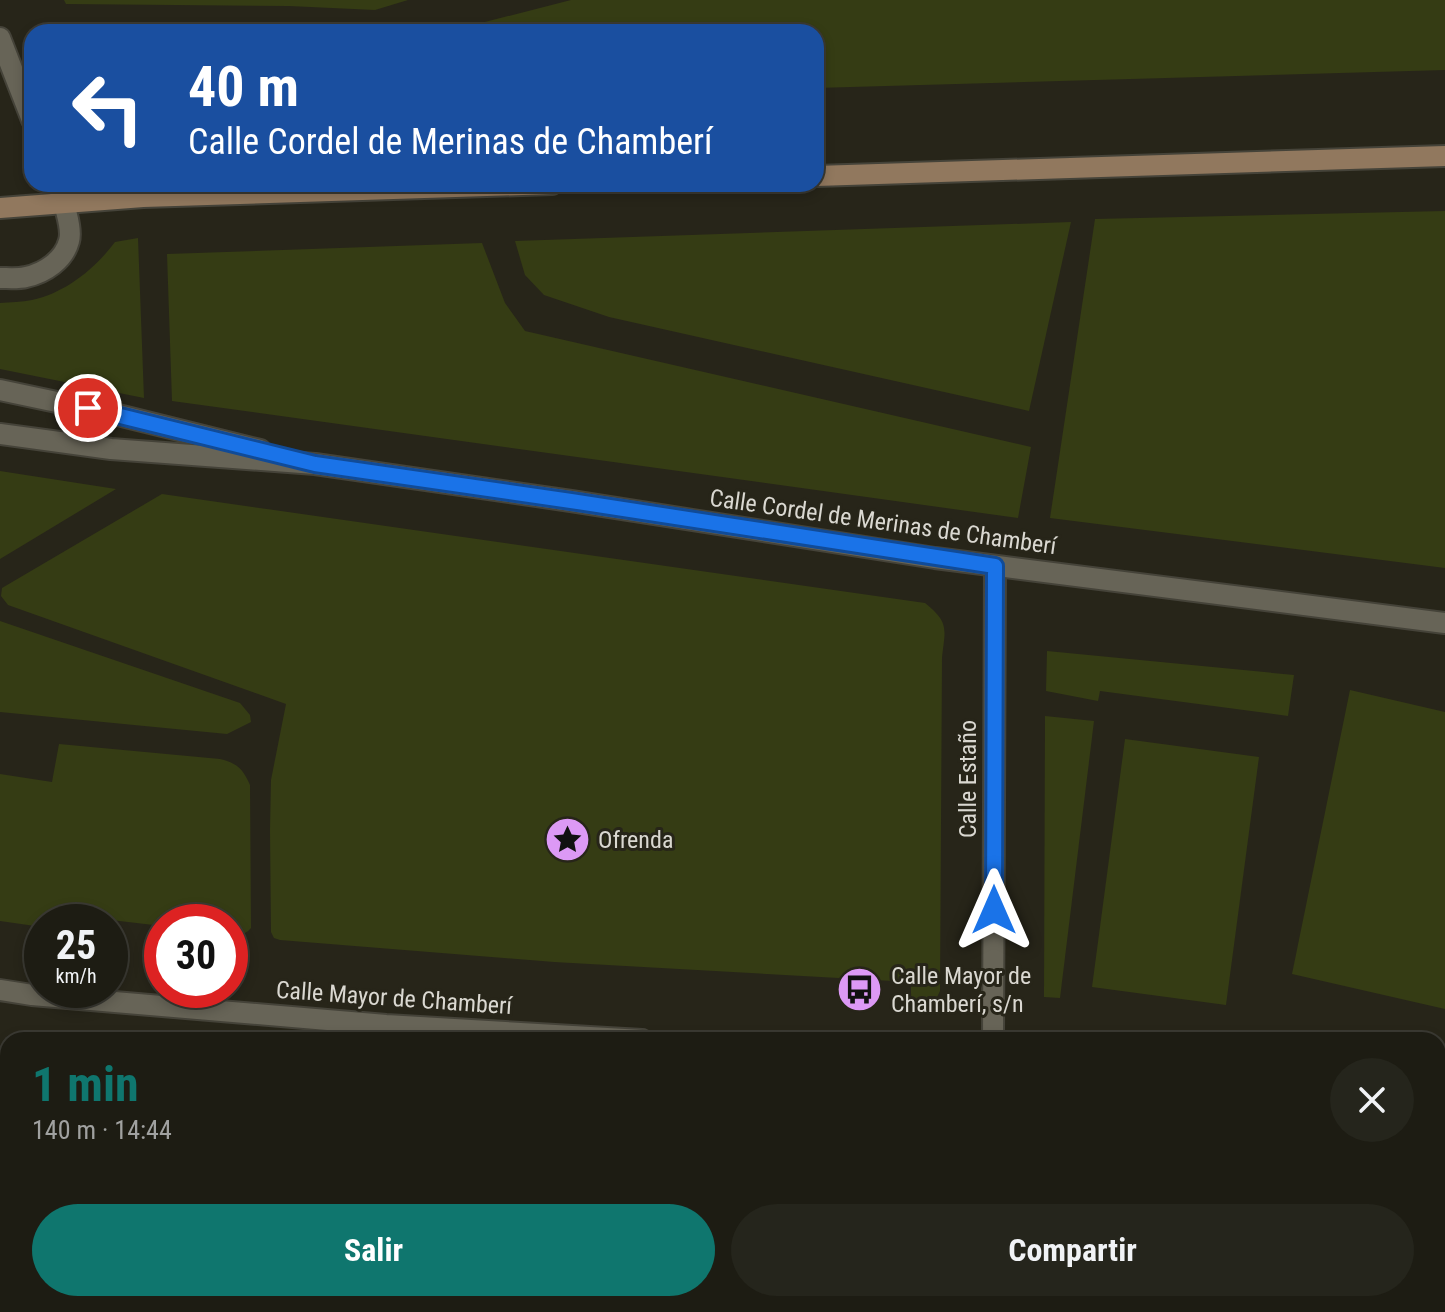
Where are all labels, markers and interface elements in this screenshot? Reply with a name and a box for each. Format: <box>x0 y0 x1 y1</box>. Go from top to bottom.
text: 40 m <box>188 54 299 120</box>
icon: left <box>56 56 160 160</box>
text: Calle Cordel de Merinas de Chamberí <box>188 121 713 163</box>
pin <box>54 374 122 442</box>
icon: arrive <box>66 386 110 430</box>
street label: Calle Cordel de Merinas de Chamberí <box>708 484 1059 560</box>
street label: Calle Estaño <box>954 720 982 838</box>
place icon: Ofrenda <box>543 816 591 864</box>
place label: Ofrenda <box>598 826 673 854</box>
position arrow <box>952 868 1036 952</box>
speed limit sign: 30 <box>144 904 248 1008</box>
text: 25 <box>56 922 96 969</box>
place label: Calle Mayor de Chamberí, s/n <box>891 962 1031 1018</box>
text: km/h <box>55 964 97 988</box>
bus stop icon: Calle Mayor de Chamberí, s/n <box>836 966 884 1014</box>
street label: Calle Mayor de Chamberí <box>275 976 514 1020</box>
text: 1 min <box>32 1056 139 1113</box>
button: close <box>1330 1058 1414 1142</box>
text: 140 m · 14:44 <box>32 1115 172 1145</box>
button: Salir <box>32 1204 715 1296</box>
button: Compartir <box>731 1204 1414 1296</box>

